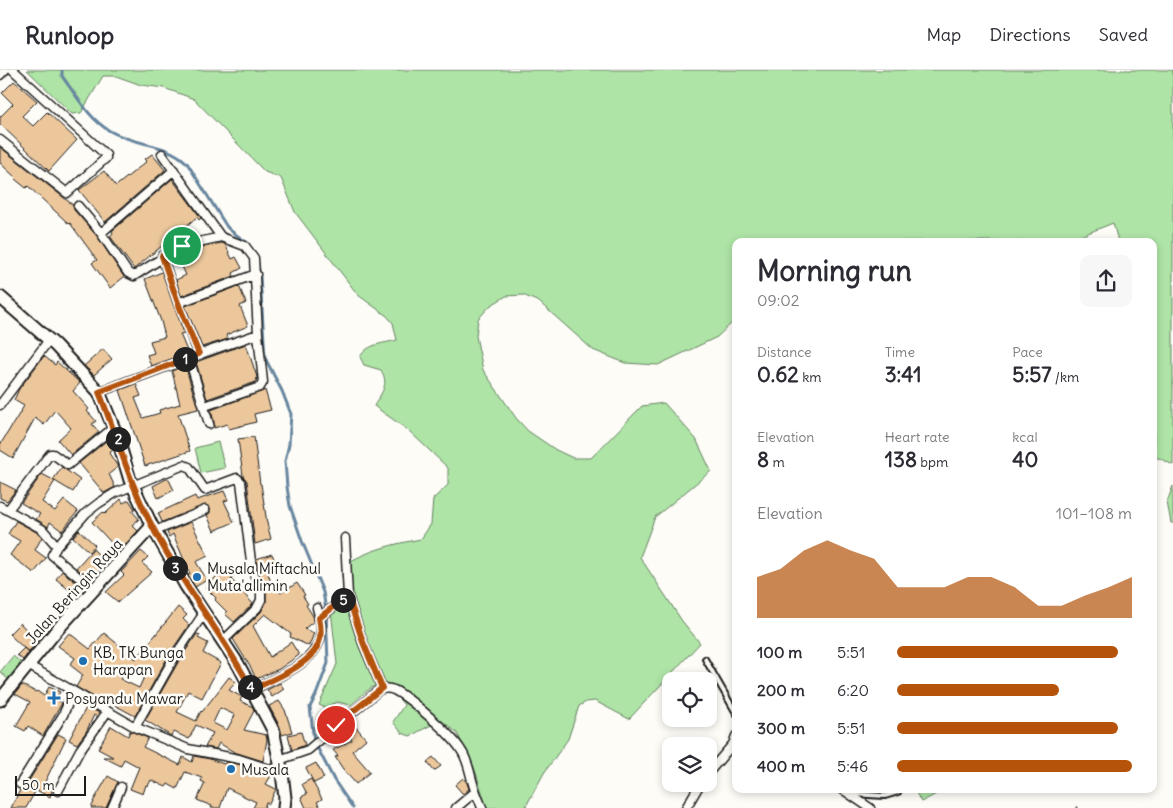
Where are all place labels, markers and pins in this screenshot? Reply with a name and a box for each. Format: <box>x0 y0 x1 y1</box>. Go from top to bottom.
pin <box>161 225 203 267</box>
pin: 1 <box>172 346 198 372</box>
pin: 2 <box>106 426 130 452</box>
pin: 3 <box>162 556 188 580</box>
place label: Musala Miftachul Muta'allimin <box>207 559 321 595</box>
marker: Musala Miftachul Muta'allimin <box>191 571 203 583</box>
pin: 5 <box>330 588 356 612</box>
place label: KB, TK Bunga Harapan <box>93 643 184 679</box>
marker: KB, TK Bunga Harapan <box>77 655 89 667</box>
pin: 4 <box>238 674 262 700</box>
place label: Posyandu Mawar <box>65 689 183 708</box>
marker: Posyandu Mawar <box>47 691 61 705</box>
pin <box>315 704 357 746</box>
place label: Musala <box>241 760 290 779</box>
marker: Musala <box>225 763 237 775</box>

